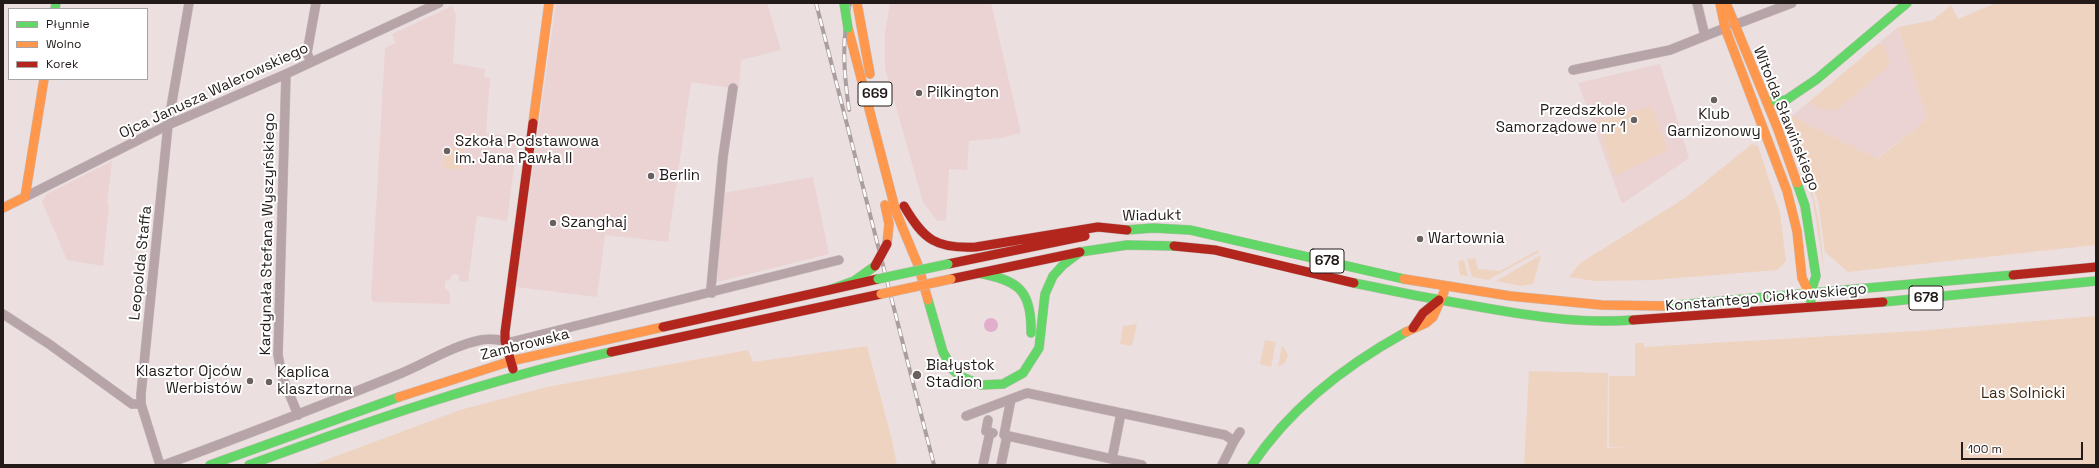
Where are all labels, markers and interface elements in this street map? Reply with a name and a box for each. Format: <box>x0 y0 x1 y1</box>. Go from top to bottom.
legend <box>8 8 148 80</box>
text: Płynnie <box>46 16 90 32</box>
text: Wolno <box>46 36 81 52</box>
street label: Ojca Janusza Walerowskiego <box>116 39 312 143</box>
street label: Witolda Sławińskiego <box>1749 44 1823 194</box>
text: Korek <box>46 56 78 72</box>
road number: 669 <box>858 82 892 106</box>
place label: Pilkington <box>927 84 999 102</box>
marker: Pilkington <box>914 88 924 98</box>
marker: Klub Garnizonowy <box>1709 95 1719 105</box>
place label: Przedszkole Samorządowe nr 1 <box>1496 102 1626 137</box>
place label: Klub Garnizonowy <box>1667 106 1761 141</box>
street label: Kardynała Stefana Wyszyńskiego <box>257 112 279 356</box>
marker: Przedszkole Samorządowe nr 1 <box>1629 115 1639 125</box>
place label: Szkoła Podstawowa im. Jana Pawła II <box>455 133 599 168</box>
marker: Szkoła Podstawowa im. Jana Pawła II <box>442 146 452 156</box>
place label: Berlin <box>659 167 700 185</box>
marker: Berlin <box>646 171 656 181</box>
street label: Leopolda Staffa <box>126 205 156 321</box>
street label: Wiadukt <box>1122 206 1182 226</box>
place label: Szanghaj <box>561 214 627 232</box>
marker: Szanghaj <box>548 218 558 228</box>
place label: Wartownia <box>1428 230 1505 248</box>
marker: Wartownia <box>1415 234 1425 244</box>
road number: 678 <box>1310 249 1344 273</box>
street label: Konstantego Ciołkowskiego <box>1665 280 1867 316</box>
road number: 678 <box>1909 286 1943 310</box>
street label: Zambrowska <box>479 325 571 365</box>
place label: Białystok Stadion <box>926 357 995 392</box>
place label: Klasztor Ojców Werbistów <box>136 363 242 398</box>
place label: Kaplica klasztorna <box>277 364 352 399</box>
marker: Białystok Stadion <box>911 369 923 381</box>
marker: Klasztor Ojców Werbistów <box>245 376 255 386</box>
marker: Kaplica klasztorna <box>264 377 274 387</box>
park label: Las Solnicki <box>1981 385 2065 403</box>
scale bar <box>1963 434 2085 460</box>
text: 100 m <box>1968 441 2002 457</box>

